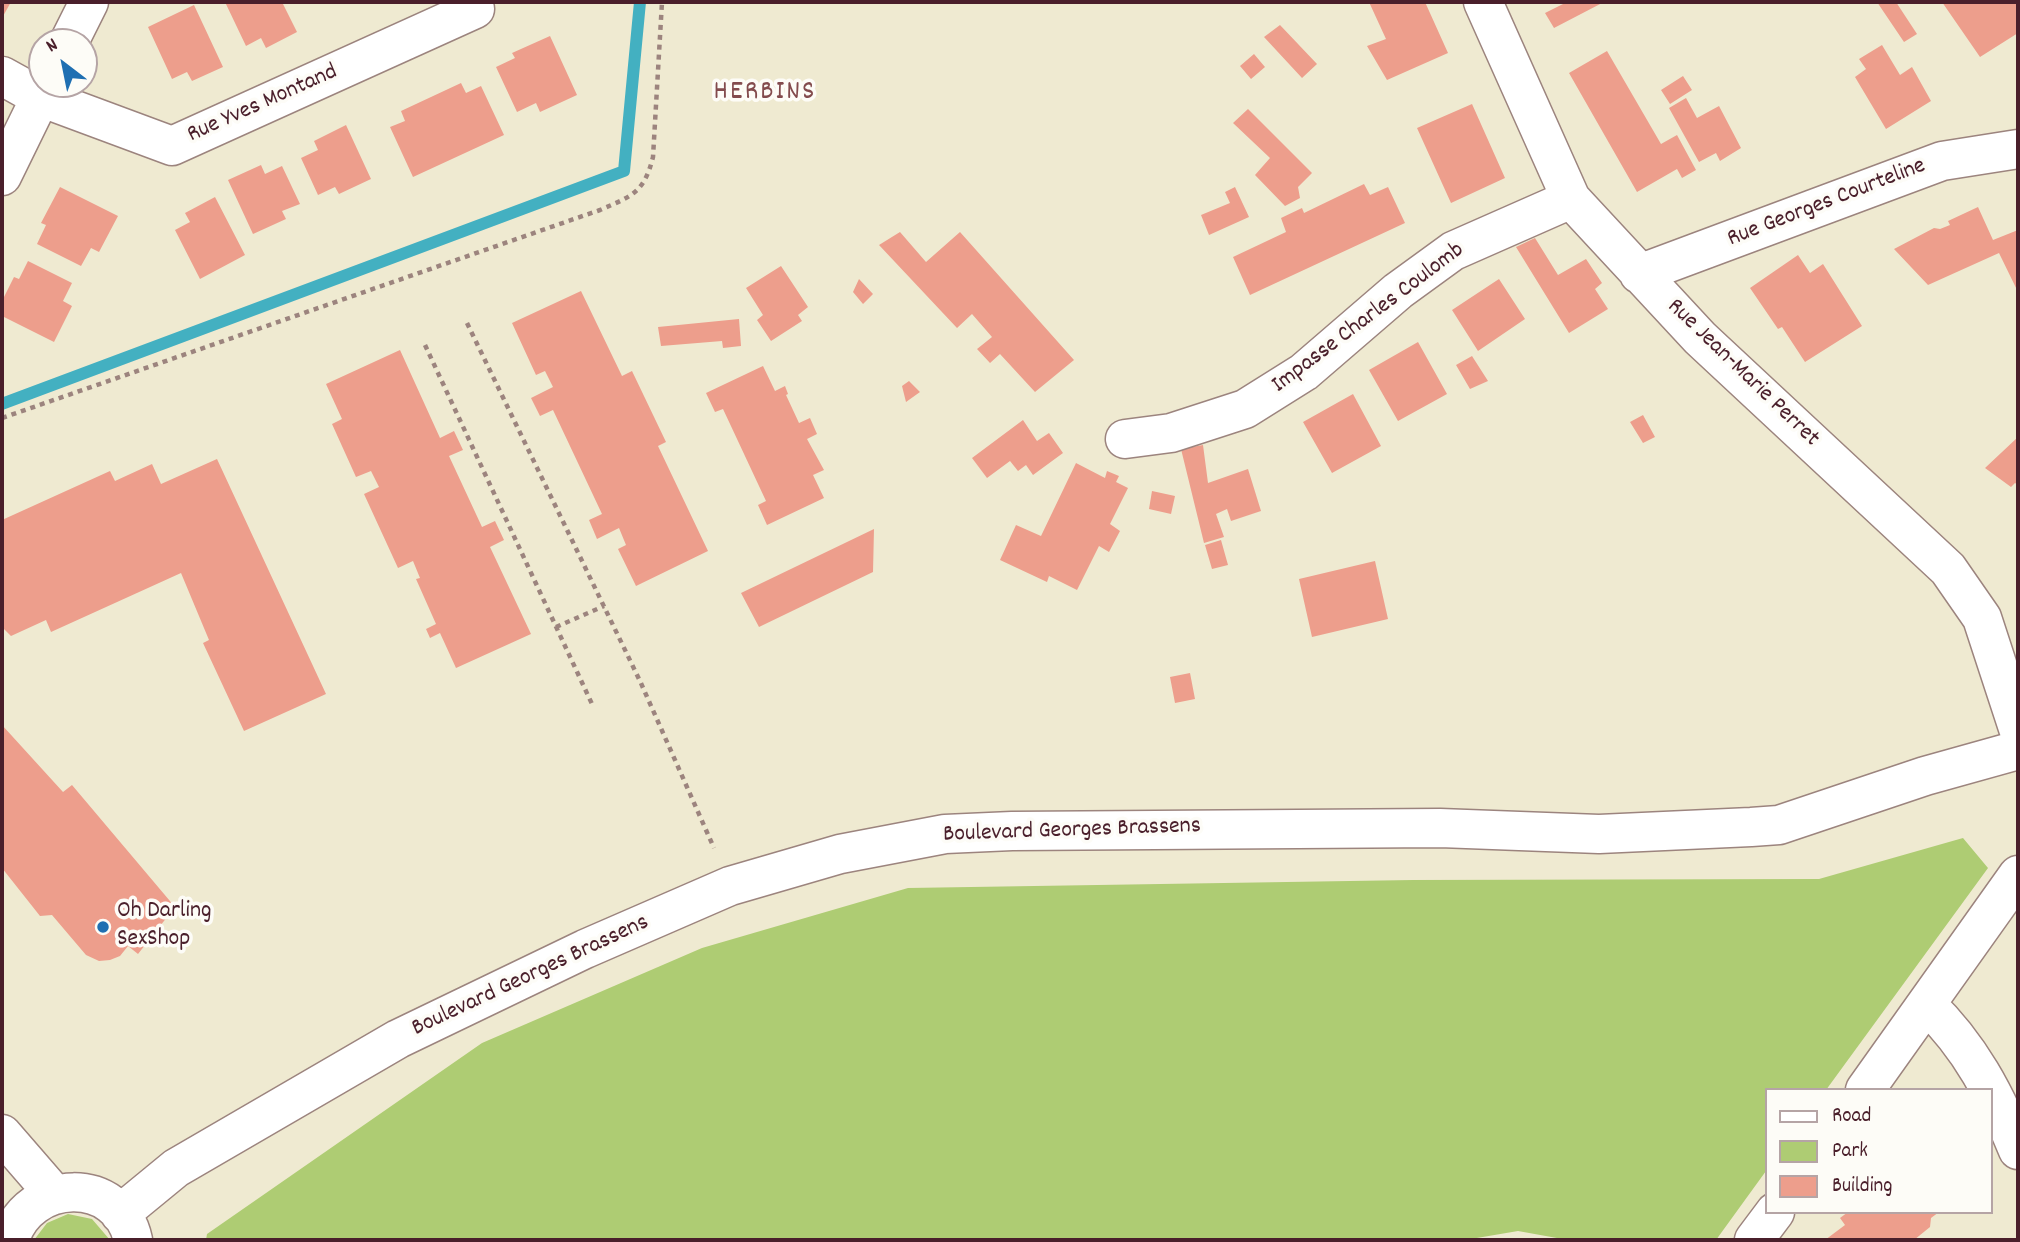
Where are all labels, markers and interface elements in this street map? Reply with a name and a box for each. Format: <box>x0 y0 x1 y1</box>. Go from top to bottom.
north arrow <box>28 28 98 98</box>
text: N <box>42 33 64 60</box>
street label: Rue Yves Montand <box>183 59 343 151</box>
district label: HERBINS <box>714 77 816 111</box>
street label: Rue Georges Courteline <box>1724 153 1930 255</box>
street label: Impasse Charles Coulomb <box>1267 237 1471 401</box>
street label: Rue Jean-Marie Perret <box>1660 294 1824 454</box>
street label: Boulevard Georges Brassens <box>943 813 1201 851</box>
place label: Oh Darling SexShop <box>117 899 212 955</box>
street label: Boulevard Georges Brassens <box>408 909 654 1045</box>
marker: Oh Darling SexShop <box>95 919 111 935</box>
legend <box>1764 1088 1992 1214</box>
text: Road <box>1832 1102 1871 1132</box>
text: Park <box>1832 1137 1868 1167</box>
text: Building <box>1832 1172 1892 1202</box>

